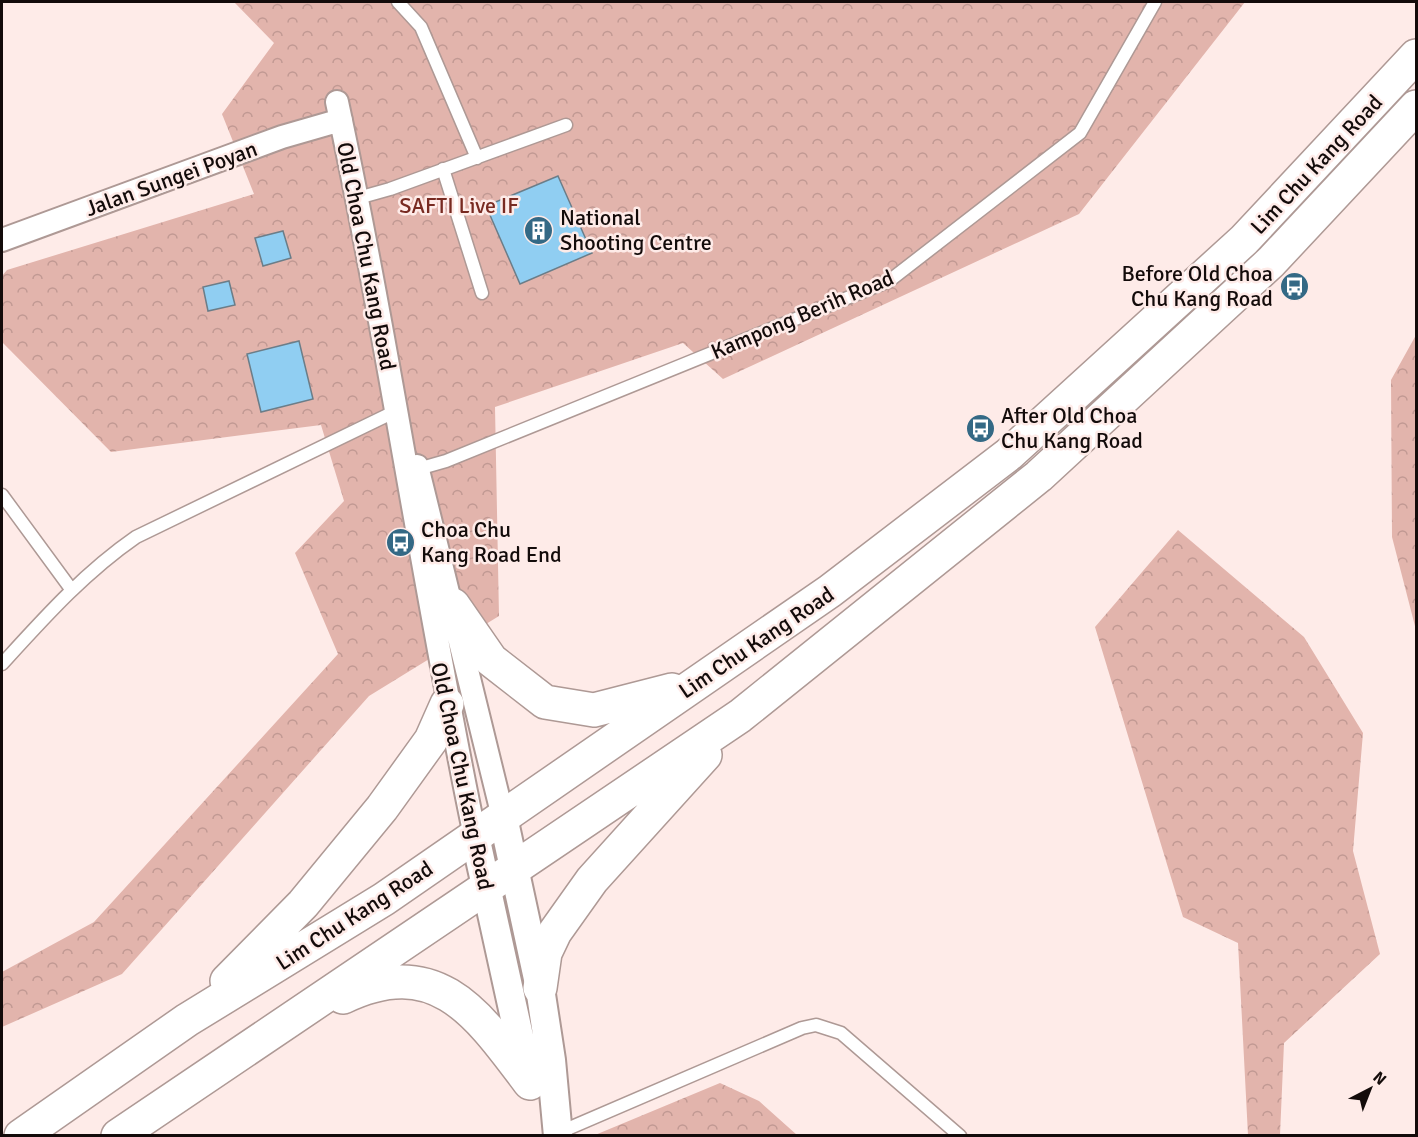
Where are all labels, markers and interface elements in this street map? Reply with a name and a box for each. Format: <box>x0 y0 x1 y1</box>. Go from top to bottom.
street label: Lim Chu Kang Road <box>1245 89 1388 240</box>
street label: Jalan Sungei Poyan <box>82 135 261 222</box>
street label: Old Choa Chu Kang Road <box>331 140 402 373</box>
park label: SAFTI Live IF <box>399 192 519 219</box>
place label: National Shooting Centre <box>560 204 712 256</box>
building icon: National Shooting Centre <box>523 214 555 246</box>
place label: Before Old Choa Chu Kang Road <box>1121 260 1273 312</box>
street label: Kampong Berih Road <box>707 264 898 365</box>
bus stop icon: Before Old Choa Chu Kang Road <box>1278 270 1310 302</box>
place label: After Old Choa Chu Kang Road <box>1001 402 1143 454</box>
bus stop icon: After Old Choa Chu Kang Road <box>964 412 996 444</box>
place label: Choa Chu Kang Road End <box>421 516 562 568</box>
bus stop icon: Choa Chu Kang Road End <box>384 526 416 558</box>
street label: Lim Chu Kang Road <box>674 581 839 704</box>
street label: Old Choa Chu Kang Road <box>425 660 500 892</box>
street label: Lim Chu Kang Road <box>271 855 438 976</box>
north arrow <box>1340 1059 1400 1119</box>
text: N <box>1369 1067 1390 1090</box>

